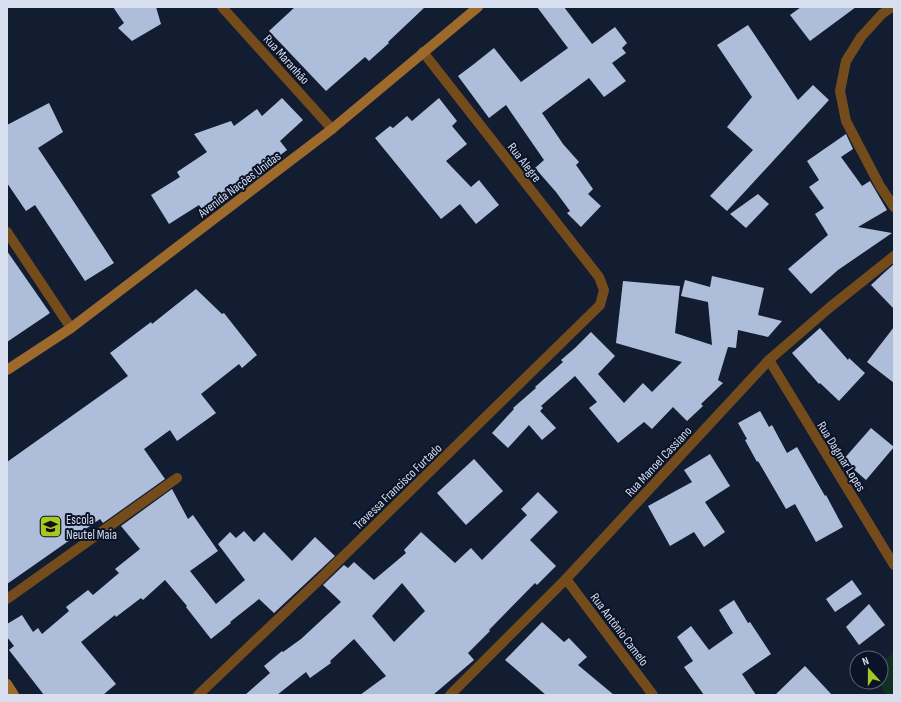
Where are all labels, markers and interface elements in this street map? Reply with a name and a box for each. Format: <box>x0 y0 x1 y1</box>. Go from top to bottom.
street label: Rua Maranhão <box>260 32 313 88</box>
street label: Rua Alegre <box>504 140 545 186</box>
street label: Avenida Nações Unidas <box>194 148 284 222</box>
street label: Rua Dagmar Lopes <box>813 419 869 495</box>
street label: Rua Manoel Cassiano <box>622 423 695 500</box>
street label: Travessa Francisco Furtado <box>350 440 445 533</box>
place label: Escola Neutel Maia <box>66 512 117 543</box>
school or university icon: Escola Neutel Maia <box>38 513 64 539</box>
street label: Rua Antônio Camelo <box>587 590 652 669</box>
north arrow <box>849 650 889 690</box>
text: N <box>861 654 871 668</box>

